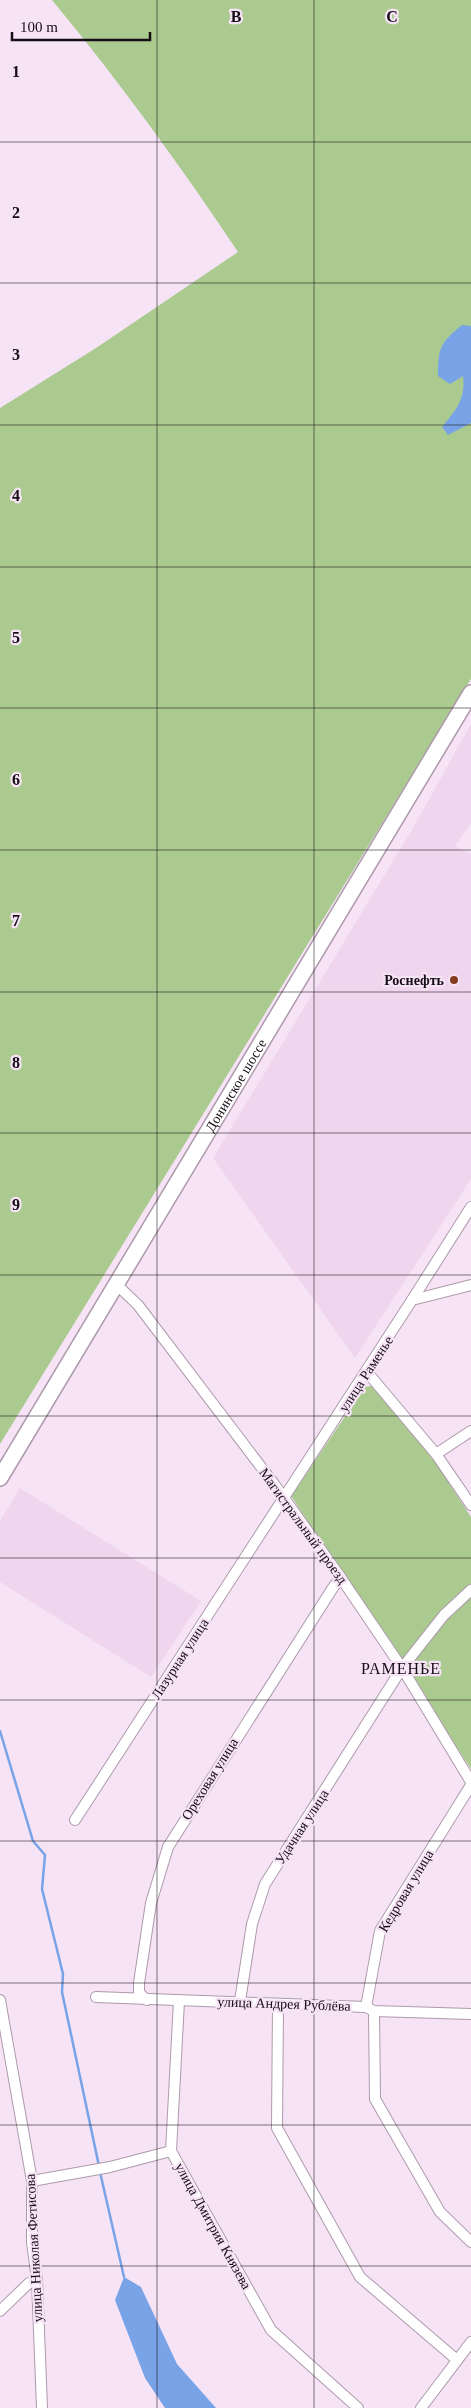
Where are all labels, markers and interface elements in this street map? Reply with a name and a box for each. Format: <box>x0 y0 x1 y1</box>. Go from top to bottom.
text: B <box>231 8 242 25</box>
text: C <box>386 8 398 25</box>
scale bar <box>12 10 150 42</box>
text: 100 m <box>20 19 58 35</box>
text: 1 <box>12 63 20 80</box>
text: 2 <box>12 204 20 221</box>
text: 3 <box>12 346 20 363</box>
text: 4 <box>12 487 20 504</box>
text: 5 <box>12 629 20 646</box>
text: 6 <box>12 771 20 788</box>
text: 7 <box>12 912 20 929</box>
place label: Роснефть <box>384 973 445 988</box>
marker: Роснефть <box>448 974 460 986</box>
street label: Донинское шоссе <box>202 1036 269 1134</box>
text: 8 <box>12 1054 20 1071</box>
text: 9 <box>12 1196 20 1213</box>
street label: улица Раменье <box>336 1333 396 1415</box>
street label: Магистральный проезд <box>256 1465 350 1587</box>
street label: Лазурная улица <box>148 1615 212 1702</box>
district label: РАМЕНЬЕ <box>361 1660 441 1677</box>
street label: Ореховая улица <box>179 1735 242 1823</box>
street label: Удачная улица <box>272 1786 332 1867</box>
street label: Кедровая улица <box>376 1847 437 1935</box>
street label: улица Андрея Рублёва <box>217 1994 352 2014</box>
street label: улица Дмитрия Князева <box>172 2160 254 2293</box>
street label: улица Николая Фетисова <box>23 2173 45 2323</box>

